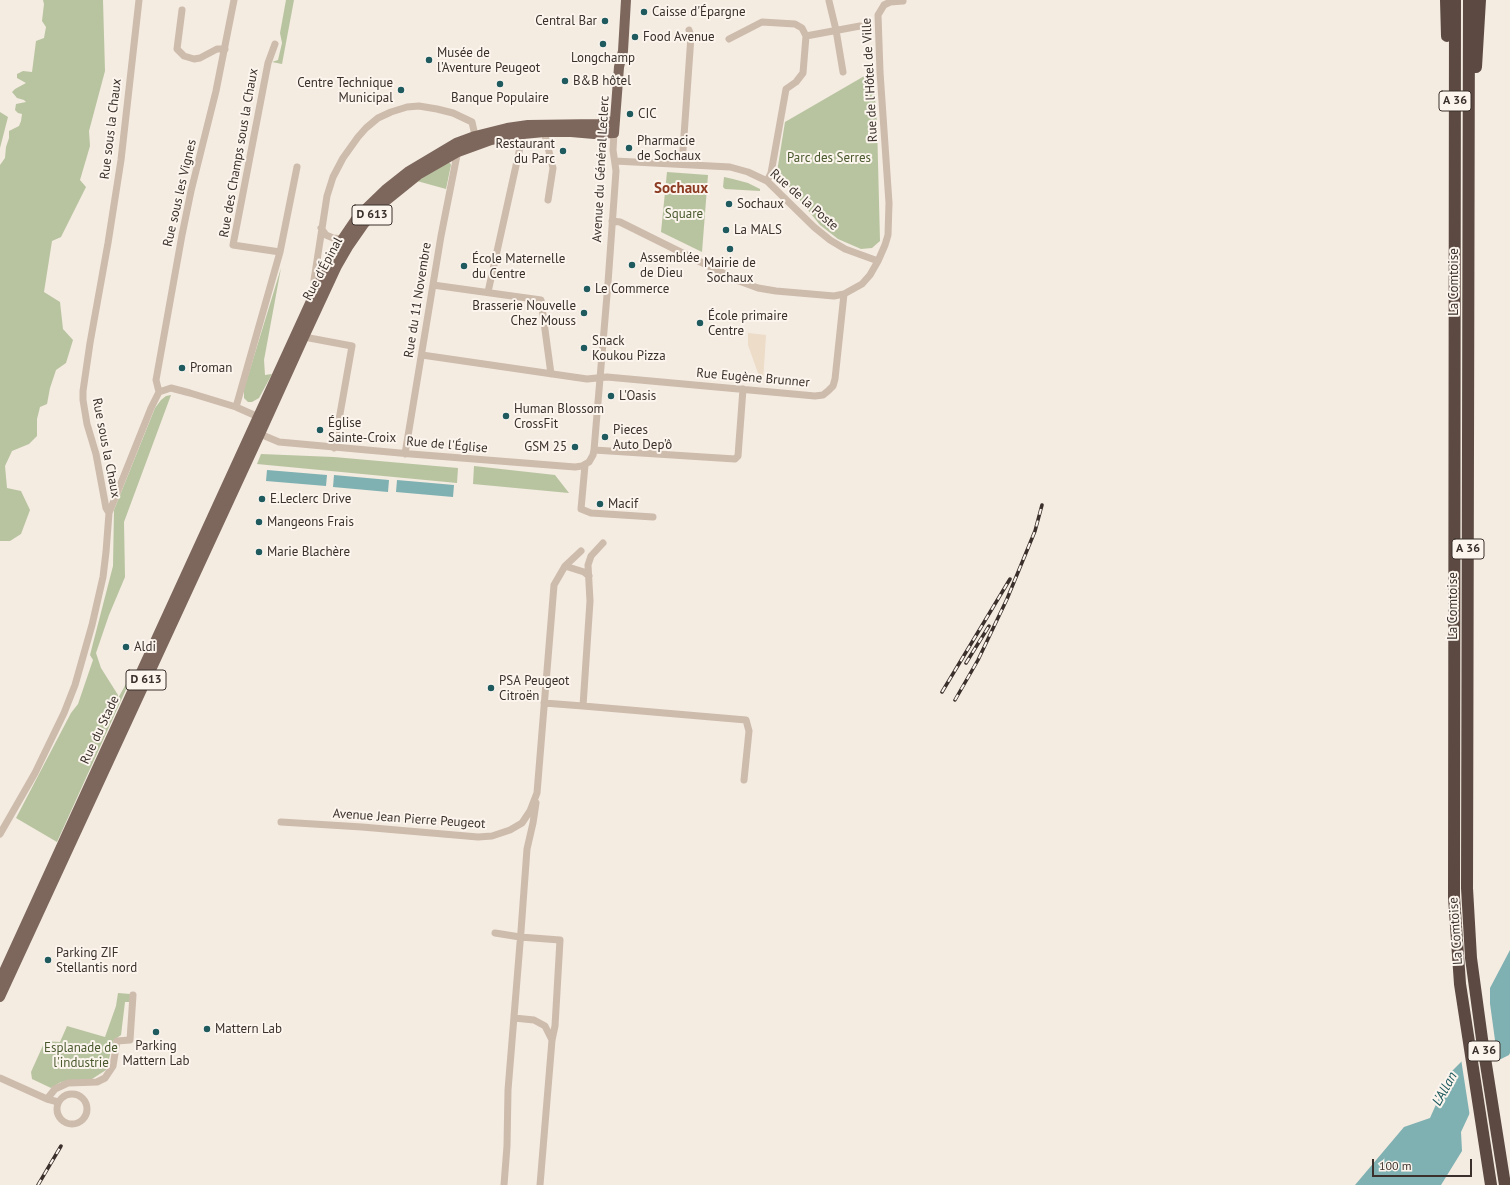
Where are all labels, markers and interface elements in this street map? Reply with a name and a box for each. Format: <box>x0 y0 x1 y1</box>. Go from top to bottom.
place label: Caisse d'Épargne <box>652 4 746 20</box>
marker: Caisse d'Épargne <box>639 7 649 17</box>
place label: Central Bar <box>535 13 597 29</box>
marker: Central Bar <box>600 16 610 26</box>
street label: Rue de l'Hôtel de Ville <box>859 17 881 143</box>
place label: Food Avenue <box>643 29 715 45</box>
marker: Food Avenue <box>630 32 640 42</box>
marker: Longchamp <box>598 39 608 49</box>
place label: Musée de l'Aventure Peugeot <box>437 45 540 76</box>
place label: Longchamp <box>571 50 635 66</box>
marker: Musée de l'Aventure Peugeot <box>424 55 434 65</box>
street label: Rue des Champs sous la Chaux <box>216 67 262 239</box>
place label: B&B hôtel <box>573 73 631 89</box>
place label: Centre Technique Municipal <box>297 75 393 106</box>
marker: B&B hôtel <box>560 76 570 86</box>
street label: Rue sous la Chaux <box>97 78 125 180</box>
marker: Banque Populaire <box>495 79 505 89</box>
marker: Centre Technique Municipal <box>396 85 406 95</box>
place label: Banque Populaire <box>451 90 549 106</box>
road number: A 36 <box>1439 91 1471 111</box>
street label: Avenue du Général Leclerc <box>589 95 613 243</box>
place label: CIC <box>638 106 657 122</box>
marker: CIC <box>625 109 635 119</box>
place label: Pharmacie de Sochaux <box>637 133 701 164</box>
place label: Restaurant du Parc <box>496 136 555 167</box>
street label: Rue sous les Vignes <box>160 138 200 248</box>
marker: Pharmacie de Sochaux <box>624 143 634 153</box>
marker: Restaurant du Parc <box>558 146 568 156</box>
park label: Parc des Serres <box>787 150 871 166</box>
street label: Rue de la Poste <box>767 166 841 234</box>
district label: Sochaux <box>654 180 708 198</box>
place label: Sochaux <box>737 196 784 212</box>
marker: Sochaux <box>724 199 734 209</box>
road number: D 613 <box>352 205 392 225</box>
park label: Square <box>665 206 703 222</box>
place label: La MALS <box>734 222 782 238</box>
marker: La MALS <box>721 225 731 235</box>
street label: Rue d'Épinal <box>300 235 346 303</box>
street label: Rue du 11 Novembre <box>401 241 435 359</box>
marker: Mairie de Sochaux <box>725 244 735 254</box>
street label: La Comtoise <box>1446 248 1462 316</box>
place label: Assemblée de Dieu <box>640 250 700 281</box>
place label: École Maternelle du Centre <box>472 251 565 282</box>
place label: Mairie de Sochaux <box>704 255 756 286</box>
marker: Assemblée de Dieu <box>627 260 637 270</box>
marker: École Maternelle du Centre <box>459 261 469 271</box>
place label: Le Commerce <box>595 281 669 297</box>
marker: Le Commerce <box>582 284 592 294</box>
place label: Brasserie Nouvelle Chez Mouss <box>472 298 576 329</box>
marker: Brasserie Nouvelle Chez Mouss <box>579 308 589 318</box>
place label: École primaire Centre <box>708 308 788 339</box>
marker: École primaire Centre <box>695 318 705 328</box>
place label: Snack Koukou Pizza <box>592 333 666 364</box>
marker: Snack Koukou Pizza <box>579 343 589 353</box>
place label: Proman <box>190 360 232 376</box>
marker: Proman <box>177 363 187 373</box>
street label: Rue Eugène Brunner <box>696 365 810 391</box>
place label: L'Oasis <box>619 388 656 404</box>
marker: L'Oasis <box>606 391 616 401</box>
street label: Rue sous la Chaux <box>89 397 123 499</box>
place label: Human Blossom CrossFit <box>514 401 604 432</box>
marker: Human Blossom CrossFit <box>501 411 511 421</box>
place label: Église Sainte-Croix <box>328 415 396 446</box>
place label: Pieces Auto Dep'ô <box>613 422 672 453</box>
marker: Église Sainte-Croix <box>315 425 325 435</box>
marker: Pieces Auto Dep'ô <box>600 432 610 442</box>
street label: Rue de l'Église <box>406 434 488 456</box>
place label: GSM 25 <box>524 439 567 455</box>
marker: GSM 25 <box>570 442 580 452</box>
place label: E.Leclerc Drive <box>270 491 351 507</box>
marker: E.Leclerc Drive <box>257 494 267 504</box>
place label: Macif <box>608 496 638 512</box>
marker: Macif <box>595 499 605 509</box>
place label: Mangeons Frais <box>267 514 354 530</box>
marker: Mangeons Frais <box>254 517 264 527</box>
road number: A 36 <box>1452 539 1484 559</box>
place label: Marie Blachère <box>267 544 350 560</box>
marker: Marie Blachère <box>254 547 264 557</box>
street label: La Comtoise <box>1445 572 1461 640</box>
place label: Aldi <box>134 639 156 655</box>
marker: Aldi <box>121 642 131 652</box>
road number: D 613 <box>126 670 166 690</box>
place label: PSA Peugeot Citroën <box>499 673 569 704</box>
marker: PSA Peugeot Citroën <box>486 683 496 693</box>
street label: Rue du Stade <box>77 693 123 767</box>
street label: Avenue Jean Pierre Peugeot <box>332 806 486 832</box>
street label: La Comtoise <box>1446 897 1466 965</box>
place label: Parking ZIF Stellantis nord <box>56 945 137 976</box>
marker: Parking ZIF Stellantis nord <box>43 955 53 965</box>
place label: Mattern Lab <box>215 1021 282 1037</box>
marker: Mattern Lab <box>202 1024 212 1034</box>
marker: Parking Mattern Lab <box>151 1027 161 1037</box>
place label: Parking Mattern Lab <box>123 1038 189 1069</box>
park label: Esplanade de l'industrie <box>44 1040 118 1071</box>
road number: A 36 <box>1468 1041 1500 1061</box>
water label: L'Allan <box>1429 1069 1461 1109</box>
scale bar <box>1374 1151 1474 1177</box>
text: 100 m <box>1379 1158 1412 1173</box>

